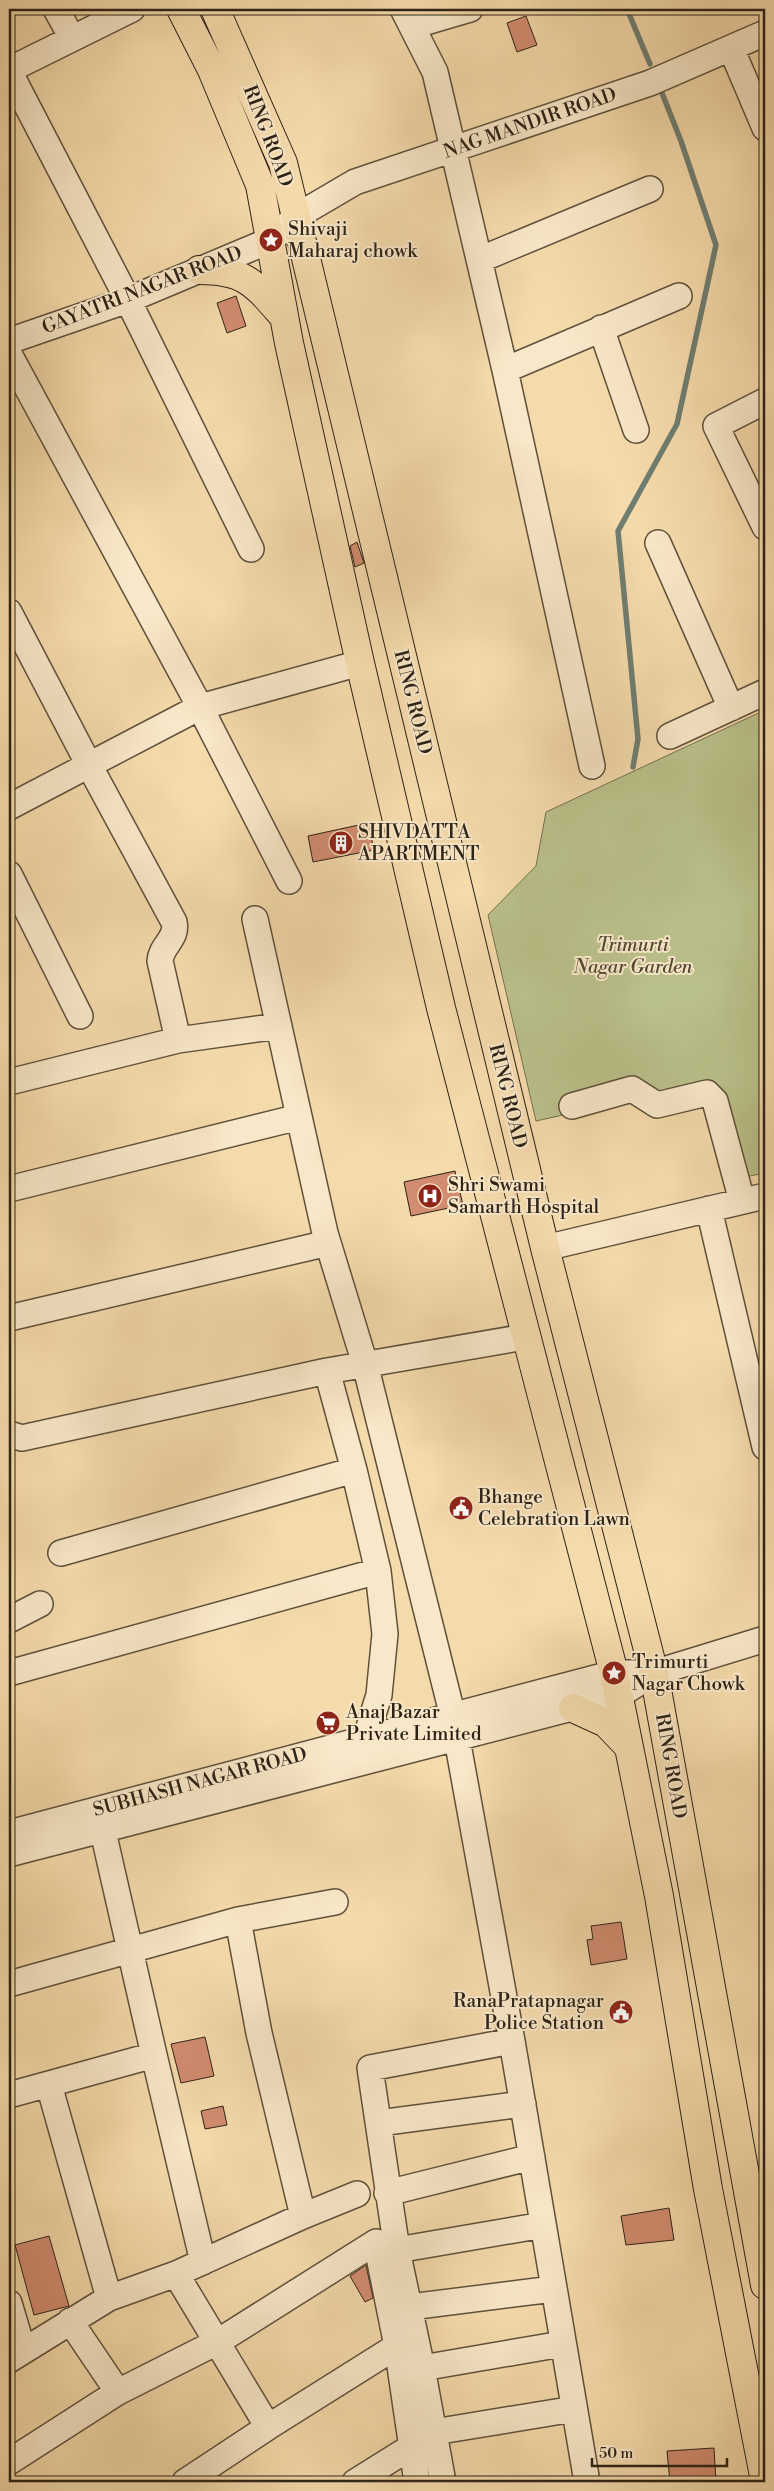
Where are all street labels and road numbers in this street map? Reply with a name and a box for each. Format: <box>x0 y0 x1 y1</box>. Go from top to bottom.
street label: RING ROAD <box>238 82 298 190</box>
street label: NAG MANDIR ROAD <box>440 82 620 164</box>
street label: GAYATRI NAGAR ROAD <box>39 241 245 339</box>
street label: RING ROAD <box>388 647 438 757</box>
street label: RING ROAD <box>483 1041 533 1151</box>
street label: RING ROAD <box>650 1711 692 1821</box>
street label: SUBHASH NAGAR ROAD <box>90 1742 310 1822</box>

